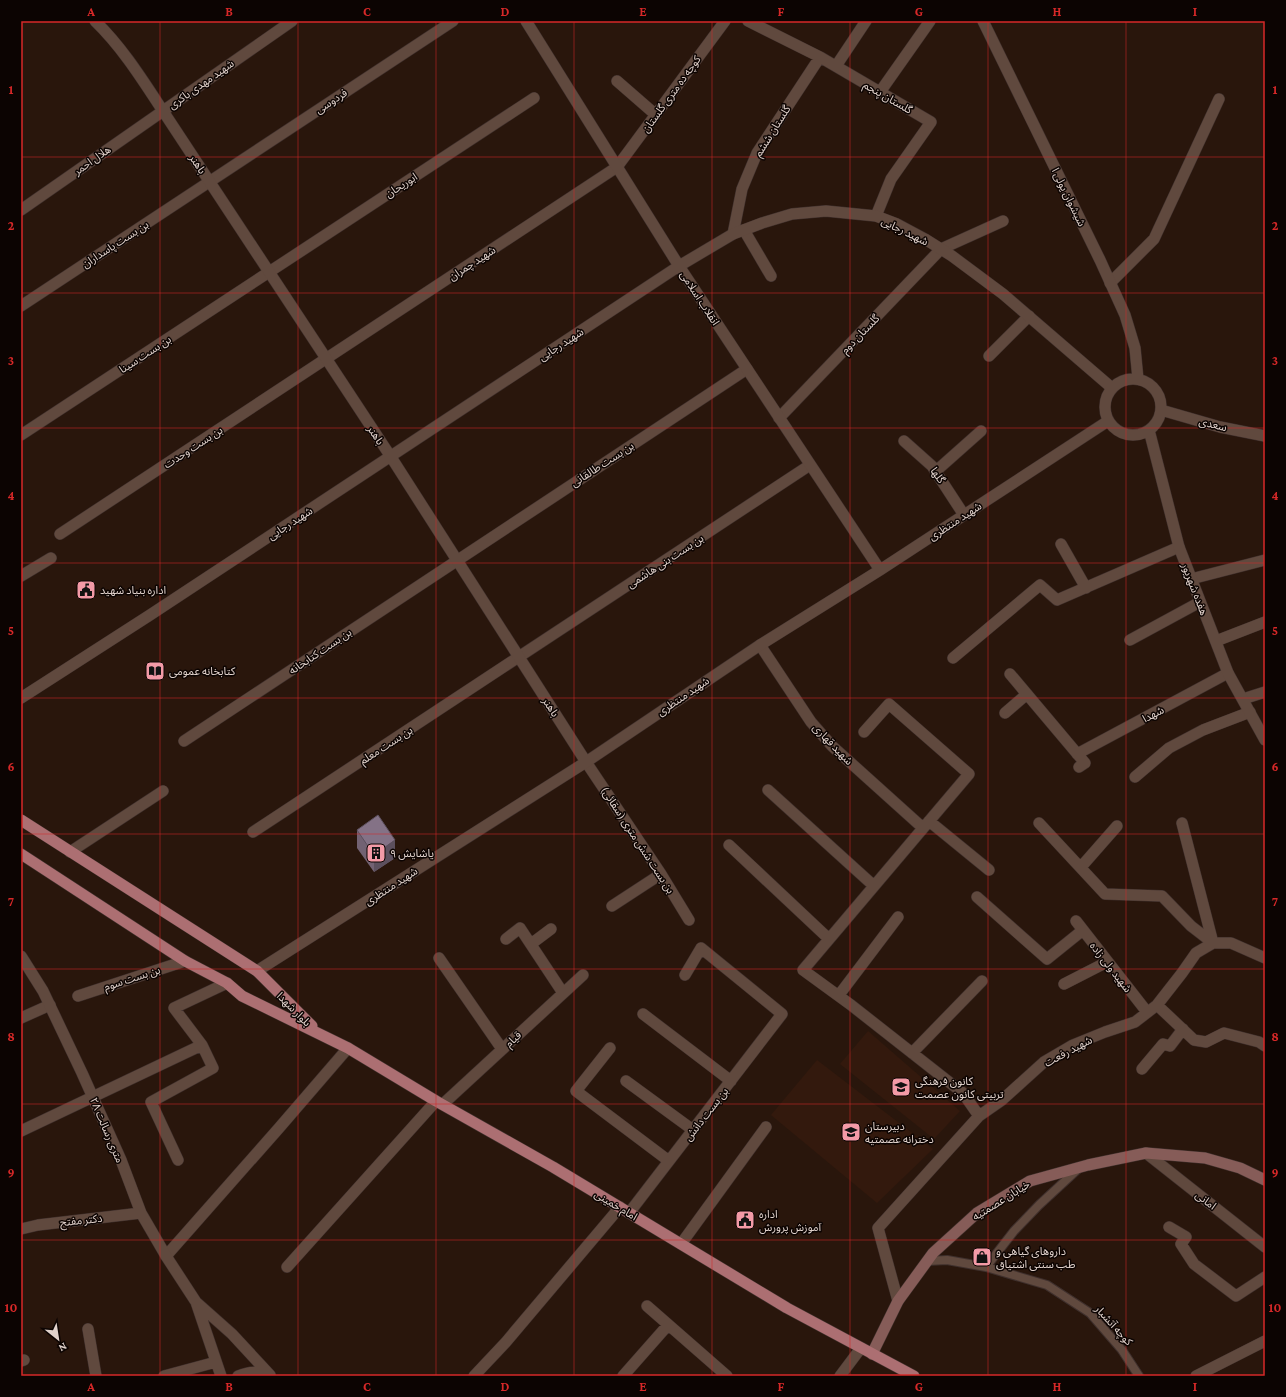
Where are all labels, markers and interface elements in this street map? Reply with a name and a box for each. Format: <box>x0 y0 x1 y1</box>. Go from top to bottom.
text: A <box>86 4 95 19</box>
text: B <box>225 4 233 19</box>
text: C <box>363 4 371 19</box>
text: D <box>501 4 510 19</box>
text: E <box>639 4 647 19</box>
text: F <box>778 4 785 19</box>
text: G <box>915 4 923 19</box>
text: H <box>1053 4 1062 19</box>
text: I <box>1193 4 1197 19</box>
street label: کوچه ده متری گلستان <box>639 53 705 136</box>
street label: شهید مهدی باکری <box>166 57 237 112</box>
street label: گلستان پنجم <box>860 78 915 119</box>
text: 1 <box>9 82 14 97</box>
text: 1 <box>1273 82 1278 97</box>
street label: فردوسی <box>313 86 350 117</box>
street label: گلستان ششم <box>751 103 795 160</box>
street label: هلال احمر <box>70 143 113 178</box>
street label: باهنر <box>186 151 209 177</box>
street label: شیشوان یولی ا <box>1049 166 1088 229</box>
street label: ابوریحان <box>383 170 420 201</box>
street label: شهید رجایی <box>879 214 931 249</box>
text: 2 <box>8 218 15 233</box>
street label: بن بست پاسداران <box>79 218 152 272</box>
text: 2 <box>1272 218 1279 233</box>
street label: شهید چمران <box>446 243 499 284</box>
street label: انقلاب اسلامی <box>677 269 722 328</box>
street label: گلستان دوم <box>838 312 883 357</box>
street label: شهید رجایی <box>536 325 586 364</box>
street label: بن بست سینا <box>117 333 174 376</box>
text: 3 <box>8 353 14 368</box>
text: 3 <box>1272 353 1278 368</box>
street label: سعدی <box>1197 415 1229 434</box>
street label: باهنر <box>364 422 387 448</box>
street label: بن بست وحدت <box>161 424 225 471</box>
street label: بن بست طالقانی <box>568 439 636 490</box>
street label: گلها <box>928 465 948 486</box>
text: 4 <box>7 488 15 503</box>
text: 4 <box>1271 488 1279 503</box>
street label: شهید منتظری <box>926 499 984 543</box>
street label: شهید رجایی <box>265 504 315 543</box>
street label: بن بست بنی هاشمی <box>624 532 706 591</box>
street label: هفده شهریور <box>1178 560 1210 617</box>
public building icon: اداره بنیاد شهید <box>75 579 97 601</box>
place label: اداره بنیاد شهید <box>100 584 166 597</box>
text: 5 <box>8 623 14 638</box>
text: 5 <box>1272 623 1278 638</box>
street label: بن بست کتابخانه <box>286 626 354 677</box>
library icon: کتابخانه عمومی <box>144 660 166 682</box>
place label: کتابخانه عمومی <box>169 665 236 678</box>
street label: شهید منتظری <box>655 674 712 719</box>
street label: باهنر <box>539 694 562 720</box>
street label: شهدا <box>1140 703 1166 725</box>
street label: شهید قهاری <box>810 721 856 768</box>
street label: بن بست معلم <box>357 723 416 769</box>
text: 6 <box>7 759 15 774</box>
text: 6 <box>1271 759 1279 774</box>
street label: بن بست شش متری (سقائی) <box>598 784 677 896</box>
building icon: یاشایش ۹ <box>365 842 387 864</box>
place label: یاشایش ۹ <box>390 847 434 860</box>
street label: شهید منتظری <box>362 864 420 908</box>
text: 7 <box>8 894 14 909</box>
text: 7 <box>1272 894 1278 909</box>
street label: شهید ولی زاده <box>1087 940 1134 995</box>
street label: بن بست سوم <box>102 963 162 995</box>
street label: بلوار شهدا <box>274 990 313 1029</box>
text: 8 <box>7 1029 15 1044</box>
street label: قیام <box>502 1029 525 1051</box>
text: 8 <box>1271 1029 1279 1044</box>
street label: شهید رفعت <box>1042 1033 1095 1070</box>
place label: کانون فرهنگی تربیتی کانون عصمت <box>915 1075 1003 1101</box>
school or university icon: کانون فرهنگی تربیتی کانون عصمت <box>890 1076 912 1098</box>
street label: بن بست دانش <box>681 1085 731 1144</box>
street label: ۲۸ متری رسالت <box>87 1096 126 1165</box>
place label: دبیرستان دخترانه عصمتیه <box>865 1120 934 1146</box>
school or university icon: دبیرستان دخترانه عصمتیه <box>840 1121 862 1143</box>
text: 9 <box>7 1165 15 1180</box>
text: 9 <box>1271 1165 1279 1180</box>
street label: خیابان عصمتیه <box>970 1177 1033 1223</box>
street label: امام خمینی <box>591 1188 640 1224</box>
street label: امانی <box>1193 1188 1219 1212</box>
place label: اداره آموزش پرورش <box>759 1208 822 1235</box>
public building icon: اداره آموزش پرورش <box>734 1209 756 1231</box>
street label: دکتر مفتح <box>59 1212 103 1230</box>
place label: داروهای گیاهی و طب سنتی اشتیاق <box>996 1245 1075 1271</box>
shop icon: داروهای گیاهی و طب سنتی اشتیاق <box>971 1246 993 1268</box>
text: 10 <box>5 1300 17 1315</box>
text: 10 <box>1269 1300 1281 1315</box>
street label: کوچه آتشبار <box>1091 1302 1135 1349</box>
north arrow <box>38 1319 78 1359</box>
text: N <box>56 1341 69 1355</box>
text: A <box>86 1379 95 1394</box>
text: B <box>225 1379 233 1394</box>
text: C <box>363 1379 371 1394</box>
text: D <box>501 1379 510 1394</box>
text: E <box>639 1379 647 1394</box>
text: F <box>778 1379 785 1394</box>
text: G <box>915 1379 923 1394</box>
text: H <box>1053 1379 1062 1394</box>
text: I <box>1193 1379 1197 1394</box>

